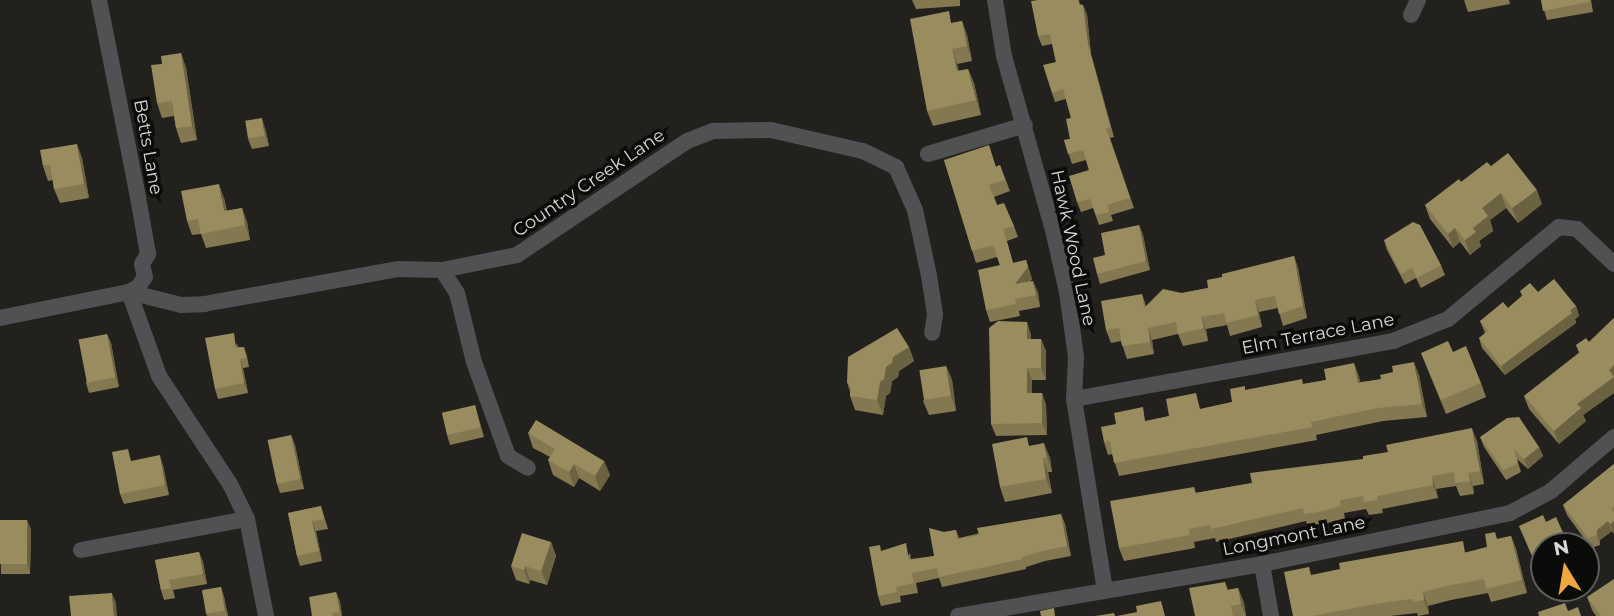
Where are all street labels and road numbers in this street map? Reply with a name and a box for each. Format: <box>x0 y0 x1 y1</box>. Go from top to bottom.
street label: Betts Lane <box>129 98 167 196</box>
street label: Country Creek Lane <box>509 124 669 242</box>
street label: Hawk Wood Lane <box>1046 168 1100 328</box>
street label: Elm Terrace Lane <box>1240 309 1396 359</box>
street label: Longmont Lane <box>1221 512 1367 560</box>

